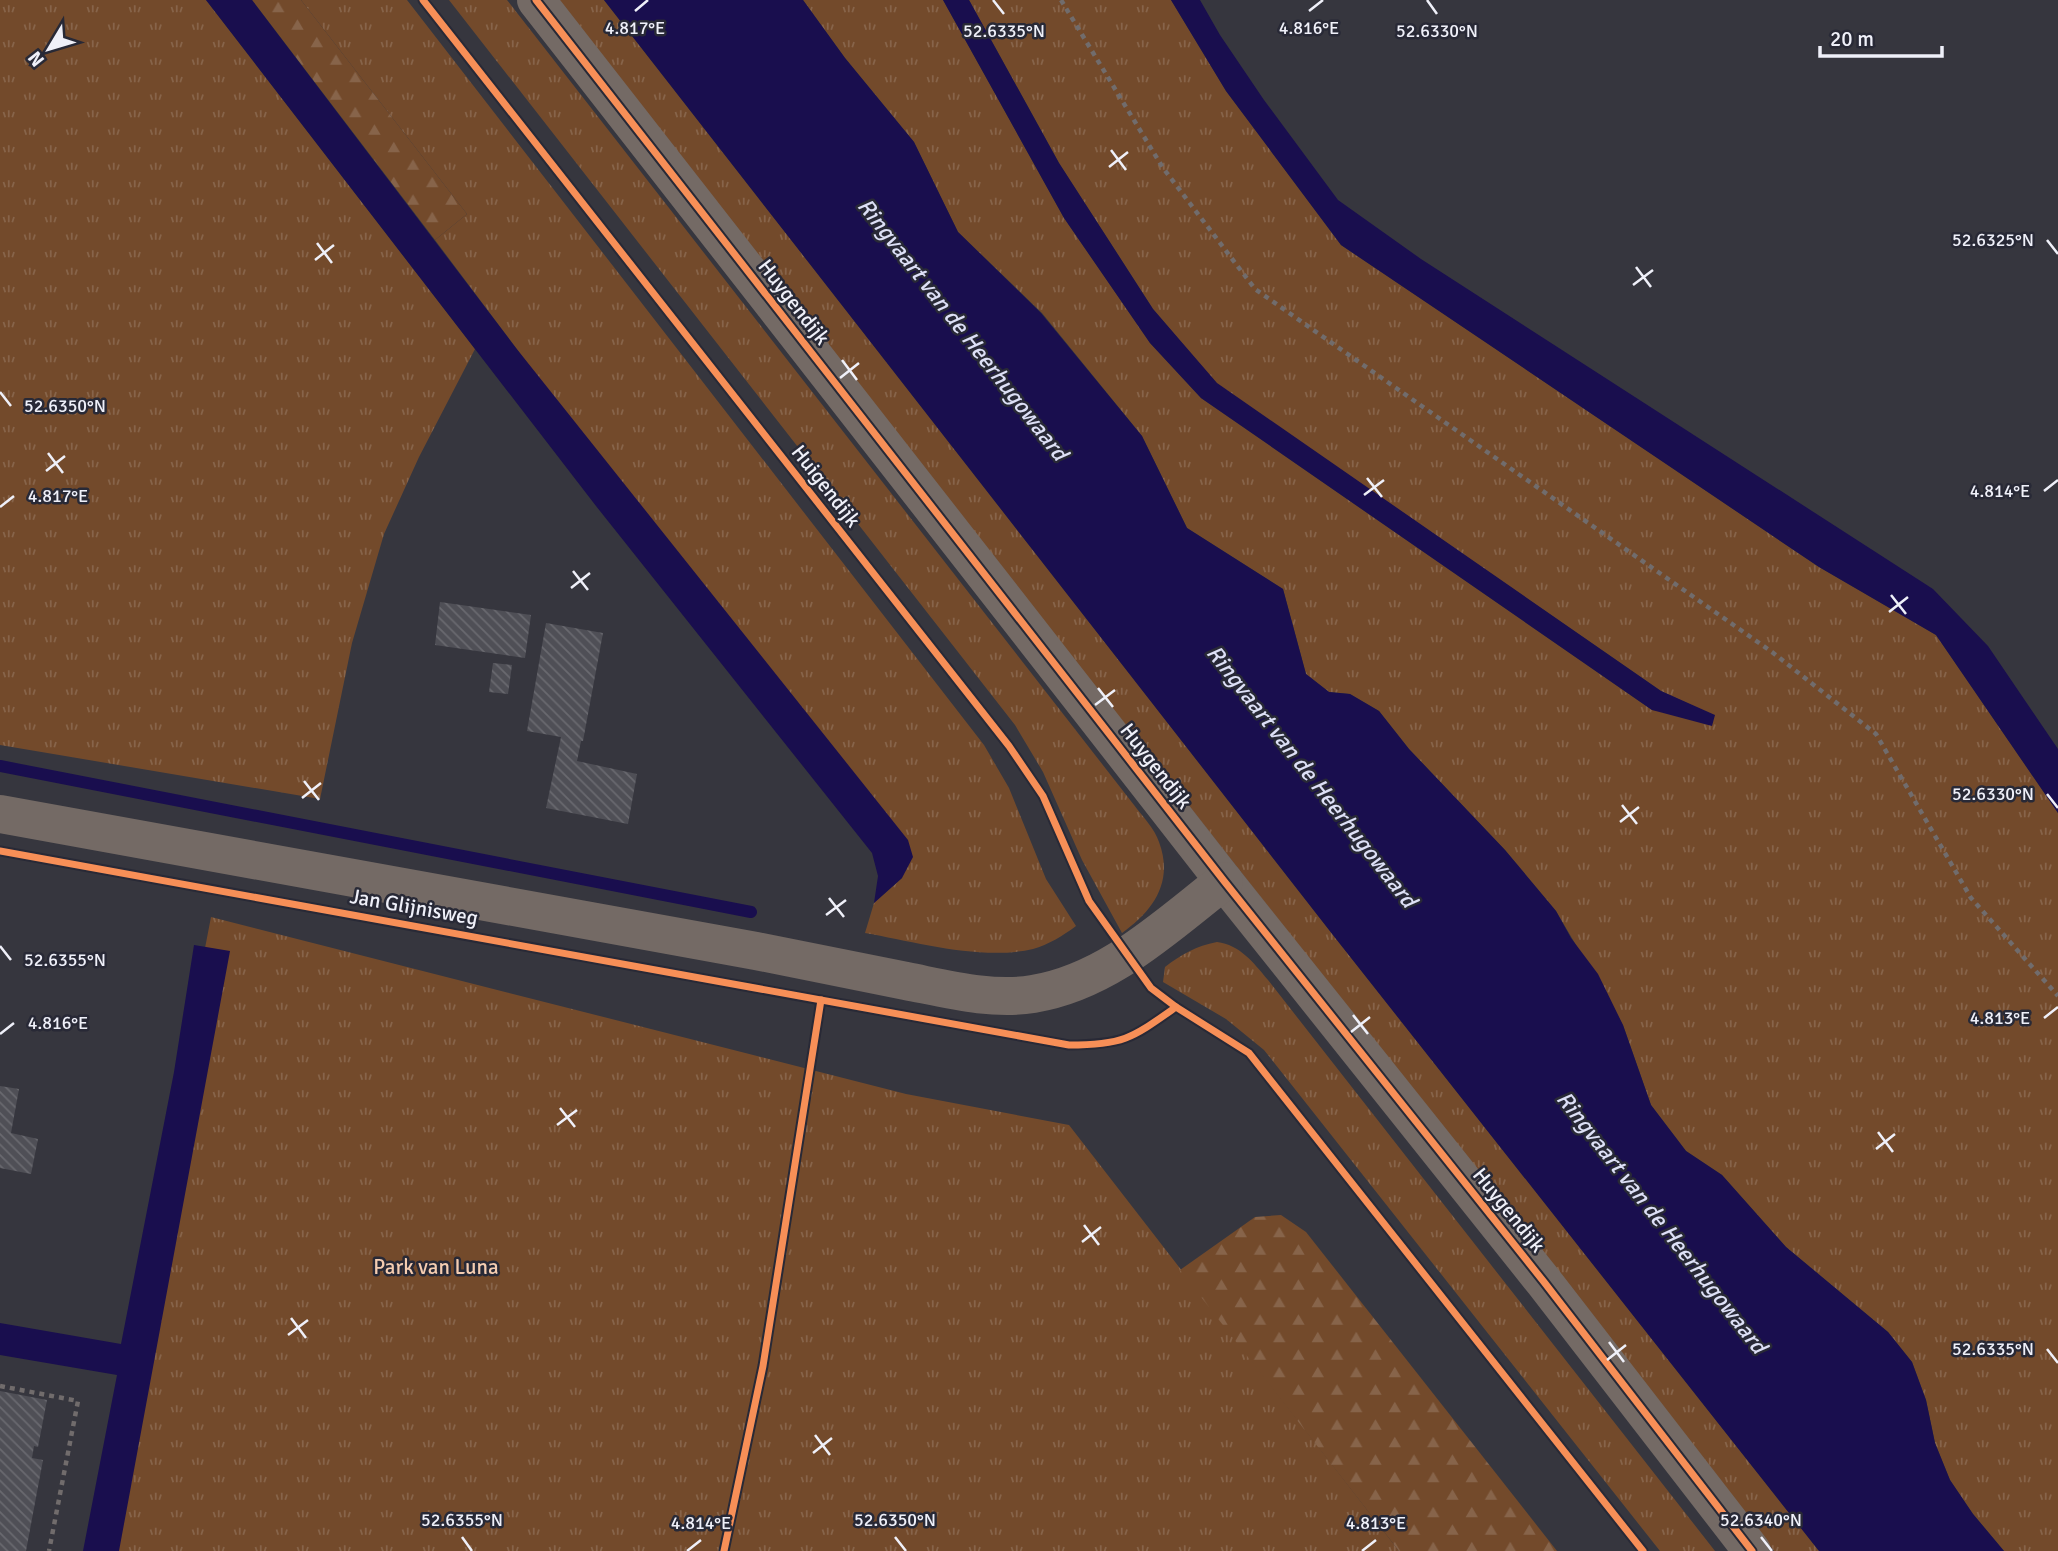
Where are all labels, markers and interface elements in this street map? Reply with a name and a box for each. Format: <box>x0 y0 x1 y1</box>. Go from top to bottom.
north arrow <box>14 14 84 84</box>
scale bar <box>1820 14 1942 58</box>
text: 4.817°E <box>605 17 665 39</box>
text: 4.816°E <box>1279 17 1339 39</box>
text: 52.6335°N <box>963 20 1045 42</box>
text: 52.6330°N <box>1396 20 1478 42</box>
text: 20 m <box>1830 26 1874 52</box>
text: N <box>23 46 50 71</box>
water label: Ringvaart van de Heerhugowaard <box>851 192 1076 469</box>
text: 52.6325°N <box>1952 229 2034 251</box>
street label: Huygendijk <box>753 254 836 350</box>
text: 52.6350°N <box>24 395 106 417</box>
street label: Huigendijk <box>786 440 867 533</box>
text: 4.814°E <box>1970 480 2030 502</box>
text: 4.817°E <box>28 485 88 507</box>
water label: Ringvaart van de Heerhugowaard <box>1200 639 1425 916</box>
street label: Huygendijk <box>1115 718 1198 814</box>
text: 52.6330°N <box>1952 783 2034 805</box>
street label: Jan Glijnisweg <box>348 883 480 931</box>
text: 52.6355°N <box>24 949 106 971</box>
text: 4.813°E <box>1970 1007 2030 1029</box>
text: 4.816°E <box>28 1012 88 1034</box>
water label: Ringvaart van de Heerhugowaard <box>1550 1085 1775 1362</box>
street label: Huygendijk <box>1467 1162 1551 1258</box>
park label: Park van Luna <box>373 1254 499 1280</box>
text: 52.6335°N <box>1952 1338 2034 1360</box>
text: 52.6355°N <box>421 1509 503 1531</box>
text: 52.6350°N <box>854 1509 936 1531</box>
text: 52.6340°N <box>1720 1509 1802 1531</box>
text: 4.814°E <box>671 1512 731 1534</box>
text: 4.813°E <box>1346 1512 1406 1534</box>

